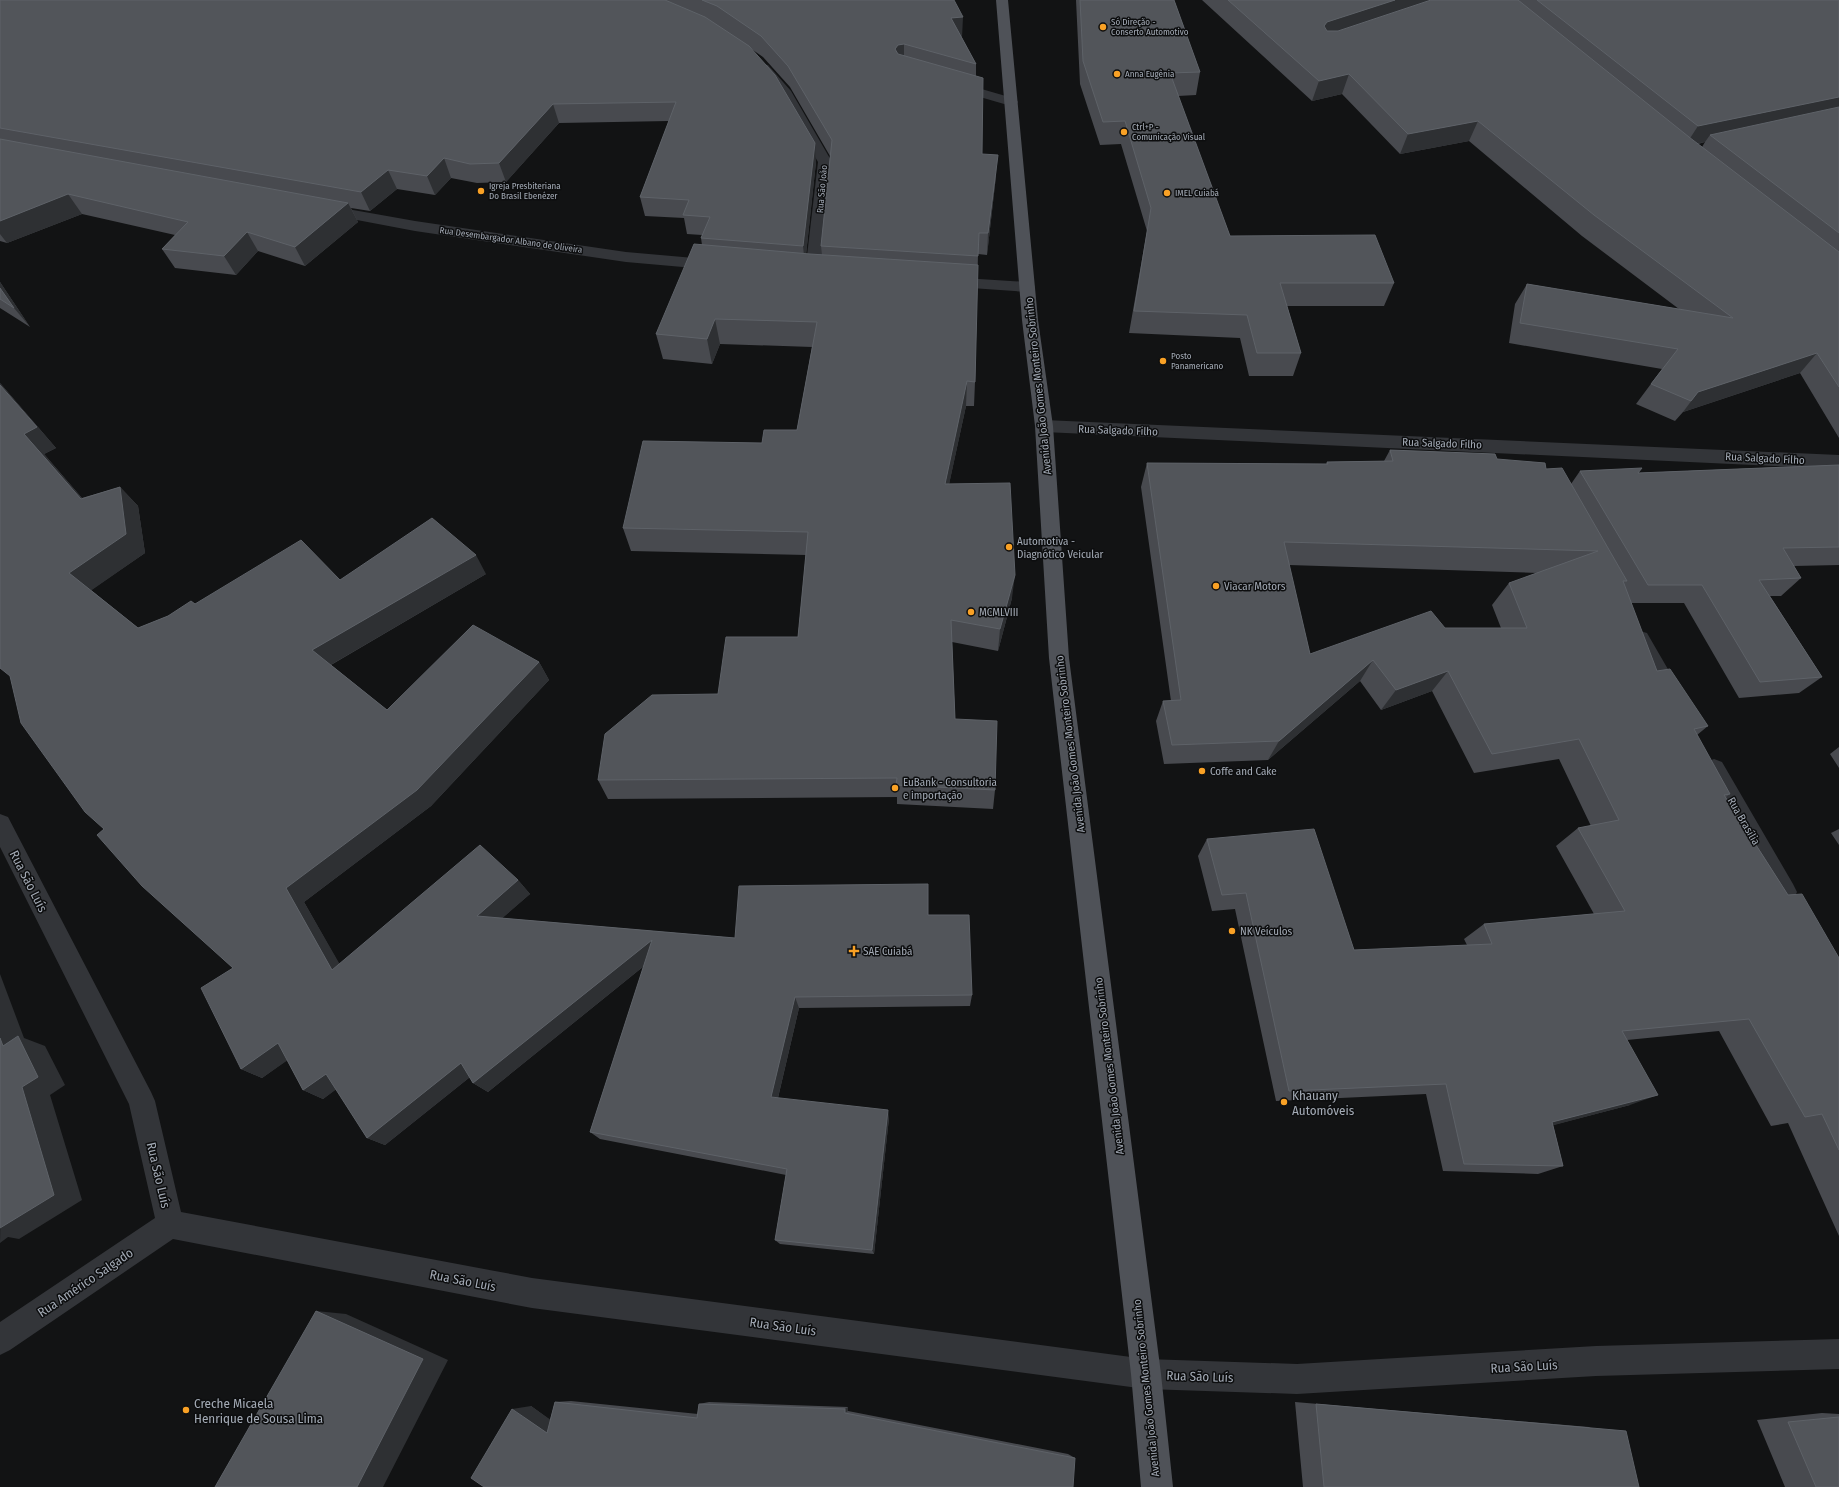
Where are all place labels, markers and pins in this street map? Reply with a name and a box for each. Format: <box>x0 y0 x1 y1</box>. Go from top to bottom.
place label: Só Direção - Conserto Automotivo <box>1111 17 1189 37</box>
marker: Só Direção - Conserto Automotivo <box>1098 22 1108 32</box>
marker: Anna Eugênia <box>1112 69 1122 79</box>
place label: Anna Eugênia <box>1125 69 1175 79</box>
place label: Ctrl+P - Comunicação Visual <box>1132 122 1206 142</box>
marker: Ctrl+P - Comunicação Visual <box>1119 127 1129 137</box>
place label: Igreja Presbiteriana Do Brasil Ebenézer <box>489 181 561 201</box>
marker: Igreja Presbiteriana Do Brasil Ebenézer <box>476 186 486 196</box>
marker: IMEL Cuiabá <box>1162 188 1172 198</box>
place label: IMEL Cuiabá <box>1175 188 1220 198</box>
place label: Posto Panamericano <box>1171 351 1223 371</box>
marker: Posto Panamericano <box>1158 356 1168 366</box>
place label: Automotiva - Diagnótico Veicular <box>1017 535 1104 561</box>
marker: Automotiva - Diagnótico Veicular <box>1004 542 1014 552</box>
place label: Viacar Motors <box>1224 580 1286 593</box>
marker: Viacar Motors <box>1211 581 1221 591</box>
place label: MCMLVIII <box>979 606 1018 619</box>
marker: MCMLVIII <box>966 607 976 617</box>
place label: Coffe and Cake <box>1210 765 1277 778</box>
marker: Coffe and Cake <box>1197 766 1207 776</box>
place label: EuBank - Consultoria e importação <box>903 776 997 802</box>
marker: EuBank - Consultoria e importação <box>890 783 900 793</box>
place label: NK Veículos <box>1240 925 1293 938</box>
marker: NK Veículos <box>1227 926 1237 936</box>
marker: SAE Cuiabá <box>848 945 860 957</box>
place label: SAE Cuiabá <box>863 945 912 958</box>
place label: Khauany Automóveis <box>1292 1088 1355 1118</box>
marker: Khauany Automóveis <box>1279 1097 1289 1107</box>
place label: Creche Micaela Henrique de Sousa Lima <box>194 1396 323 1426</box>
marker: Creche Micaela Henrique de Sousa Lima <box>181 1405 191 1415</box>

